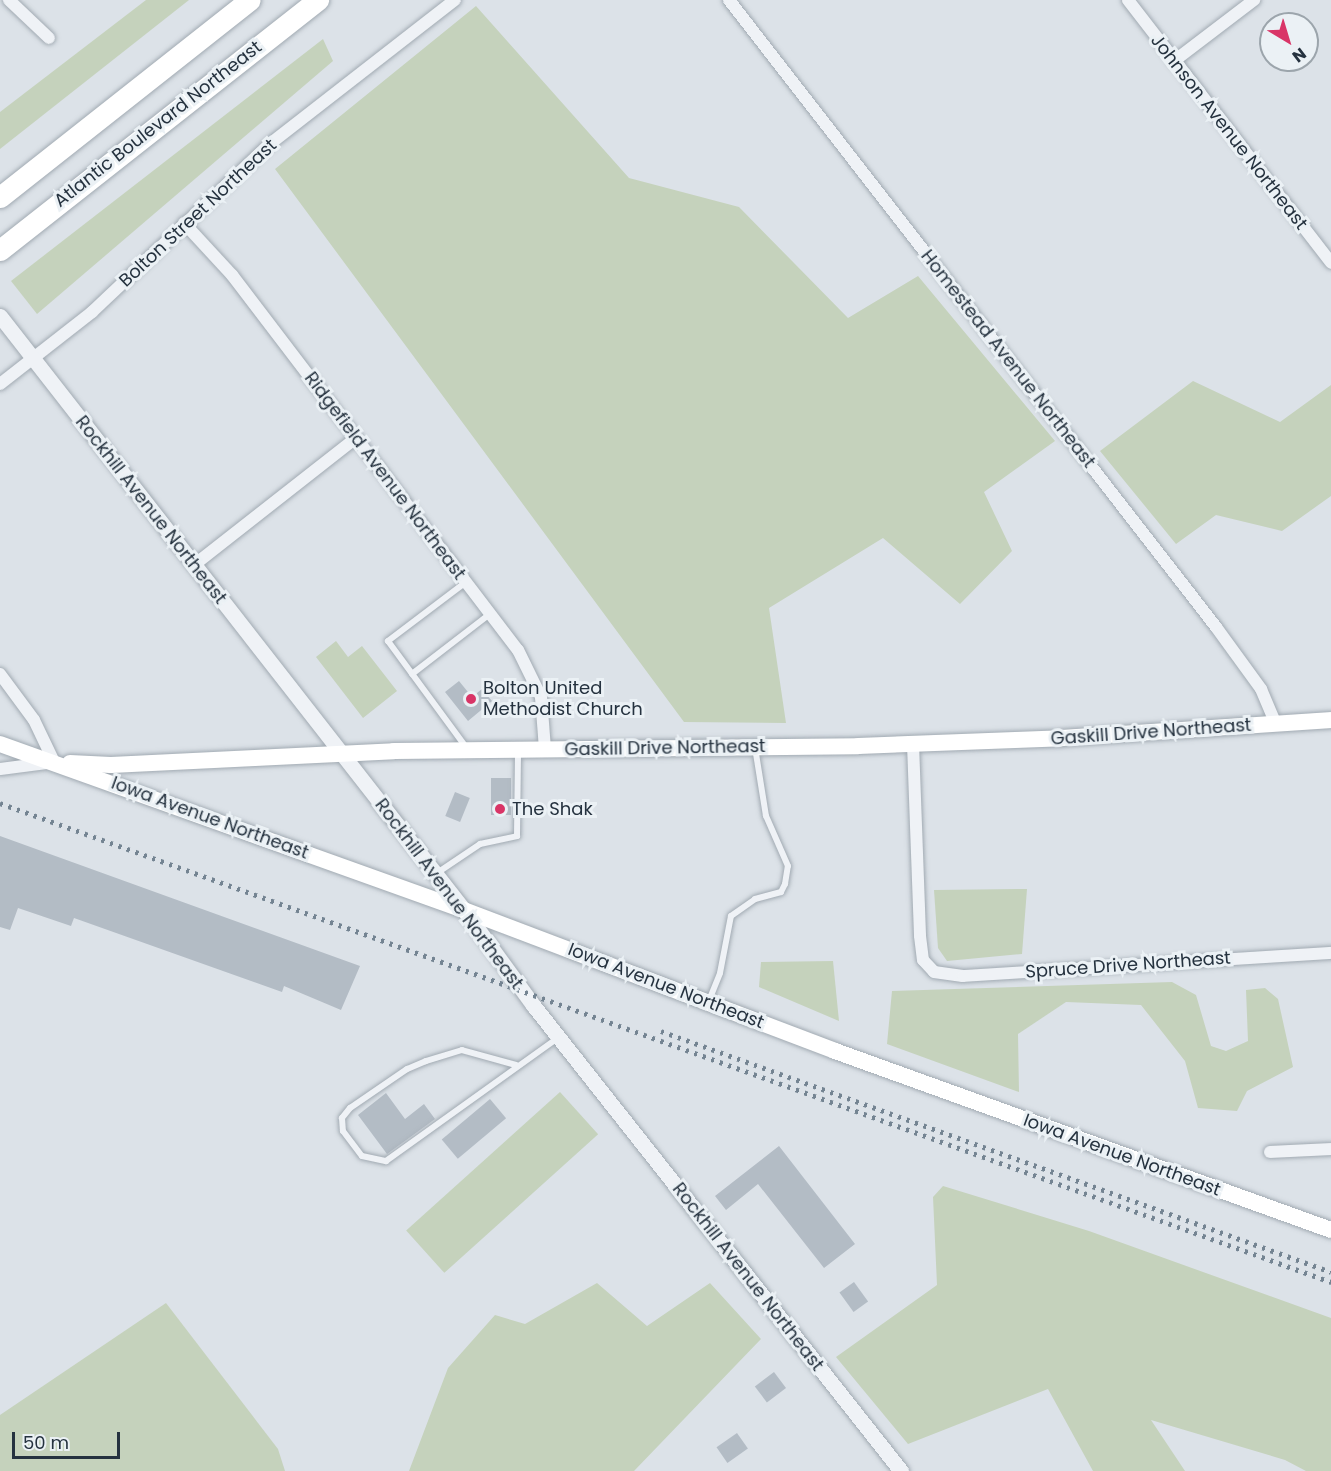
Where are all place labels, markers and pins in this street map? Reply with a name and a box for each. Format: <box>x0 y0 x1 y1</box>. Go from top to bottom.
place label: Bolton United Methodist Church <box>483 678 643 720</box>
marker: Bolton United Methodist Church <box>464 692 478 706</box>
place label: The Shak <box>512 798 593 820</box>
marker: The Shak <box>493 802 507 816</box>

